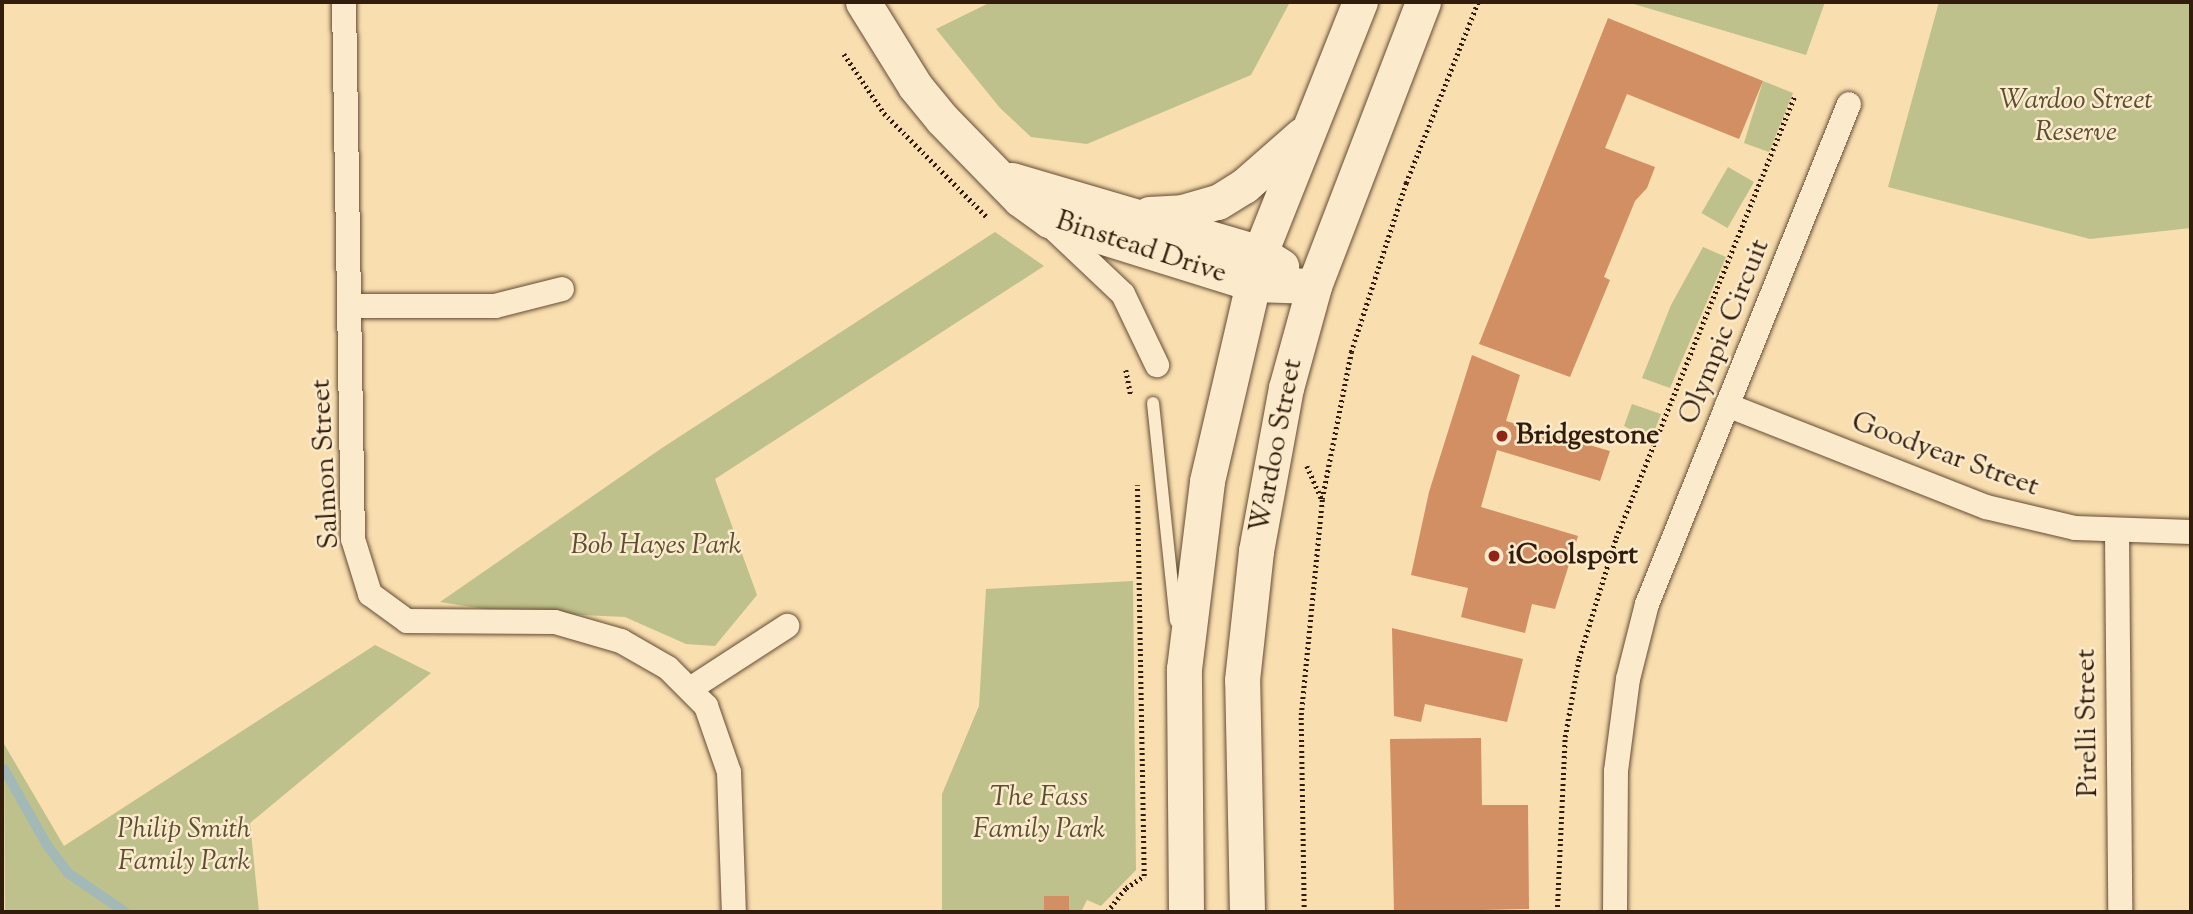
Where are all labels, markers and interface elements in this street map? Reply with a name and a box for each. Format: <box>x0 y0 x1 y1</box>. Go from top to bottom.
park label: Wardoo Street Reserve <box>1999 84 2153 150</box>
street label: Binstead Drive <box>1051 205 1231 291</box>
street label: Olympic Circuit <box>1673 234 1777 430</box>
street label: Wardoo Street <box>1244 356 1310 536</box>
street label: Salmon Street <box>305 378 347 550</box>
street label: Goodyear Street <box>1847 406 2043 504</box>
place label: Bridgestone <box>1516 419 1659 453</box>
marker: Bridgestone <box>1494 428 1510 444</box>
park label: Bob Hayes Park <box>571 529 741 563</box>
place label: iCoolsport <box>1508 539 1638 573</box>
marker: iCoolsport <box>1486 548 1502 564</box>
street label: Pirelli Street <box>2070 648 2106 798</box>
park label: The Fass Family Park <box>973 781 1105 847</box>
park label: Philip Smith Family Park <box>117 813 251 879</box>

